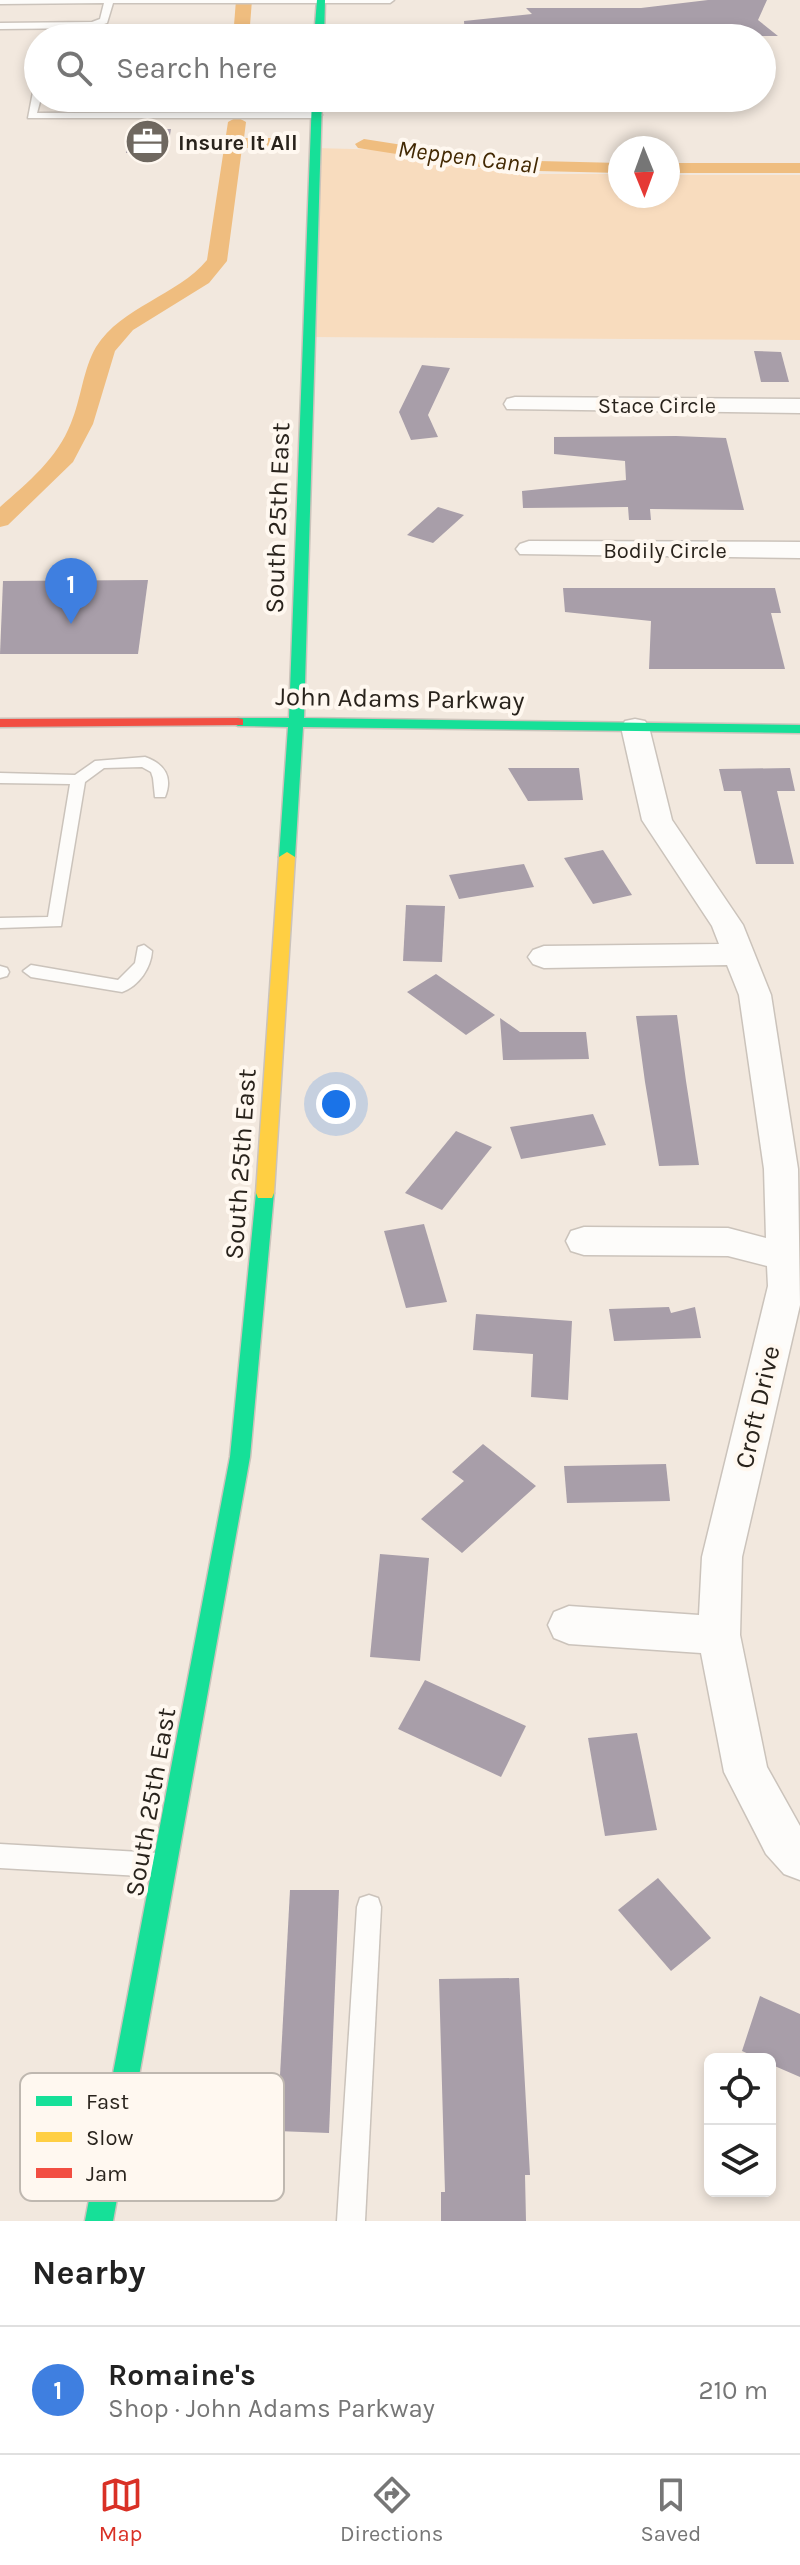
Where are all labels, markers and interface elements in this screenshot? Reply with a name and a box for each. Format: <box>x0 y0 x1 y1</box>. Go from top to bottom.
search box <box>24 24 776 112</box>
icon: search <box>52 46 96 90</box>
text: Search here <box>116 50 277 86</box>
office icon: Insure It All <box>123 118 171 166</box>
place label: Insure It All <box>178 130 298 156</box>
water label: Meppen Canal <box>396 135 540 179</box>
north arrow <box>608 136 680 208</box>
street label: Stace Circle <box>598 393 716 419</box>
street label: South 25th East <box>259 422 296 614</box>
street label: Bodily Circle <box>603 538 727 564</box>
pin: 1 <box>45 558 97 624</box>
street label: John Adams Parkway <box>275 681 525 716</box>
street label: South 25th East <box>218 1067 263 1260</box>
your location <box>316 1084 356 1124</box>
street label: Croft Drive <box>728 1343 787 1472</box>
street label: South 25th East <box>119 1705 182 1899</box>
map controls <box>704 2053 776 2197</box>
button: locate <box>704 2053 776 2125</box>
legend <box>20 2073 284 2201</box>
text: Fast <box>86 2089 129 2115</box>
text: Slow <box>86 2125 133 2151</box>
button: layers <box>704 2125 776 2197</box>
text: Jam <box>86 2161 128 2187</box>
text: Nearby <box>32 2253 146 2293</box>
text: Romaine's <box>108 2357 256 2393</box>
text: 1 <box>53 2375 63 2406</box>
text: 210 m <box>698 2375 768 2406</box>
text: Shop · John Adams Parkway <box>108 2393 435 2424</box>
tab: Map <box>99 2473 143 2547</box>
tab: Directions <box>340 2473 443 2547</box>
tab: Saved <box>641 2473 701 2547</box>

